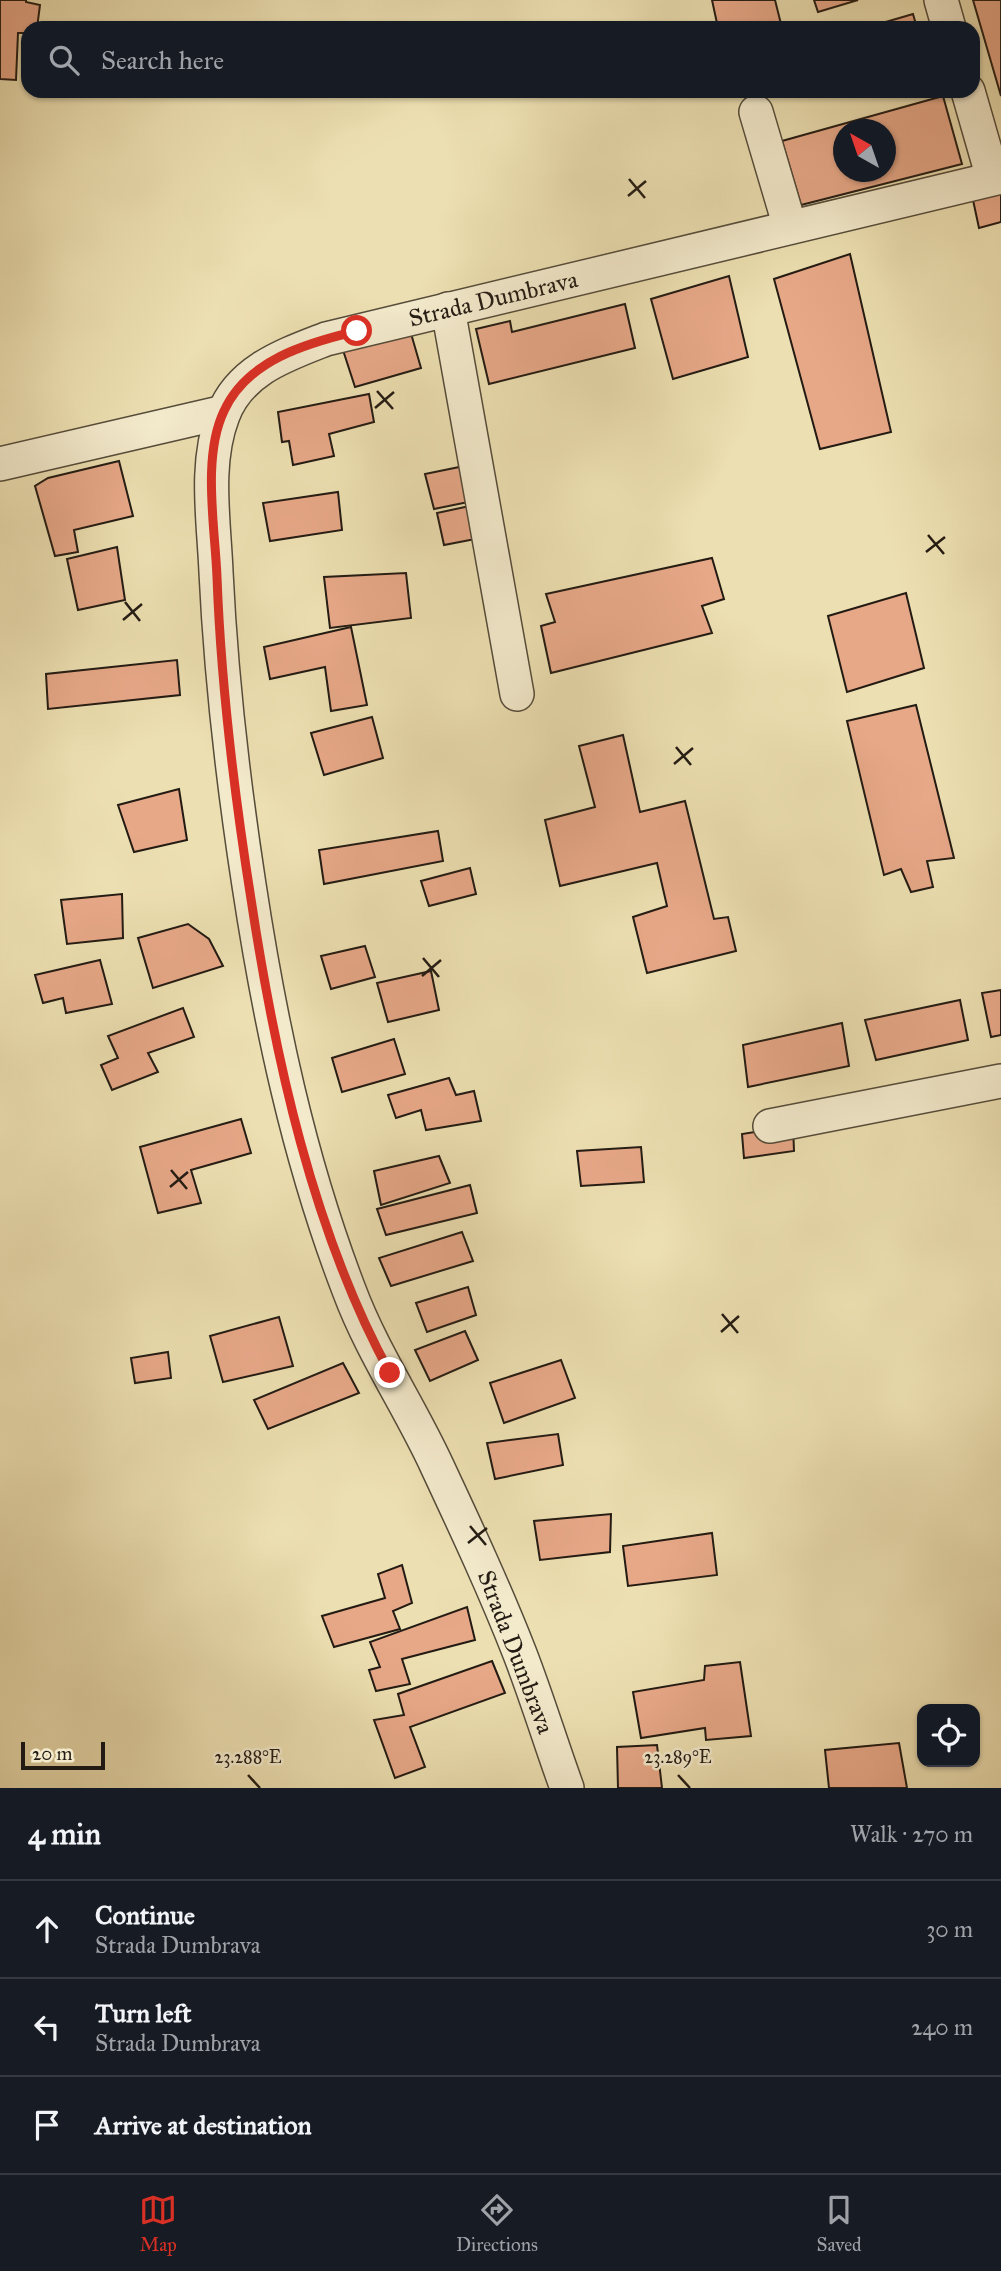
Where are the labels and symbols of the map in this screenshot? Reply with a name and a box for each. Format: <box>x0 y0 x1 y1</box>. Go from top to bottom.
north arrow <box>833 119 896 182</box>
street label: Strada Dumbrava <box>406 264 581 334</box>
route start <box>341 315 372 346</box>
route end <box>374 1357 405 1388</box>
street label: Strada Dumbrava <box>471 1566 561 1739</box>
scale bar <box>21 1739 105 1771</box>
text: 23.288°E <box>214 1746 282 1768</box>
text: 23.289°E <box>644 1746 712 1768</box>

